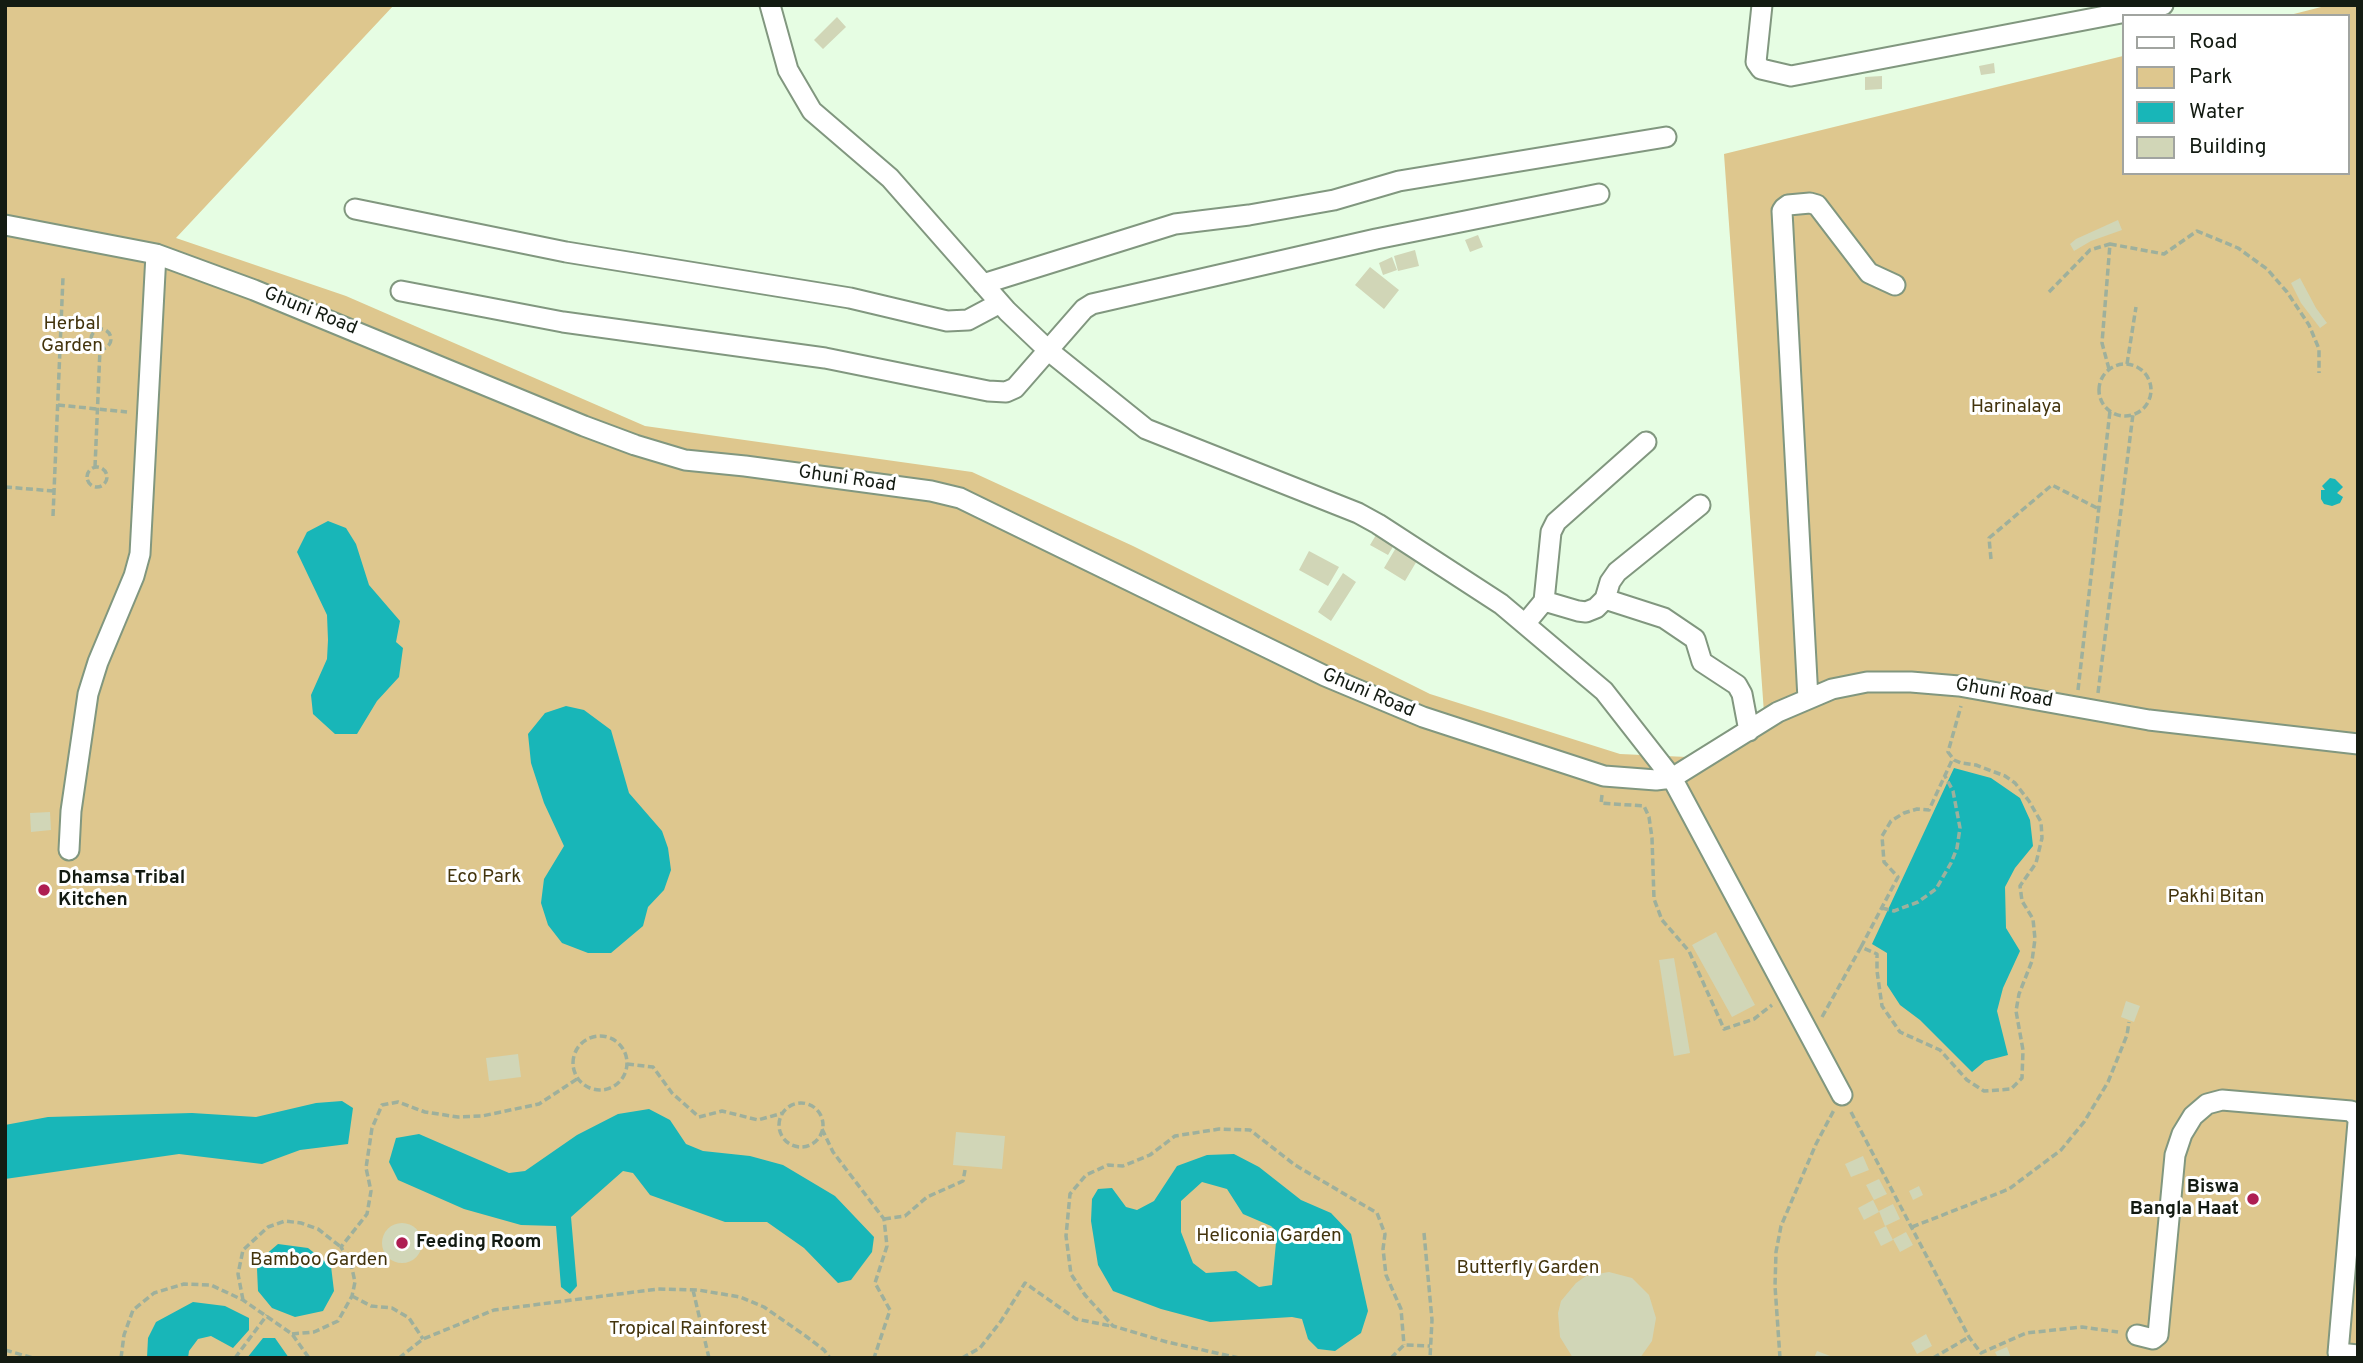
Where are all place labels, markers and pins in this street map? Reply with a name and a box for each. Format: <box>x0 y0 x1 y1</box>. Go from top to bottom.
place label: Dhamsa Tribal Kitchen <box>58 868 185 912</box>
marker: Dhamsa Tribal Kitchen <box>36 882 52 898</box>
place label: Biswa Bangla Haat <box>2130 1177 2239 1221</box>
marker: Biswa Bangla Haat <box>2245 1191 2261 1207</box>
place label: Feeding Room <box>416 1232 541 1254</box>
marker: Feeding Room <box>394 1235 410 1251</box>

